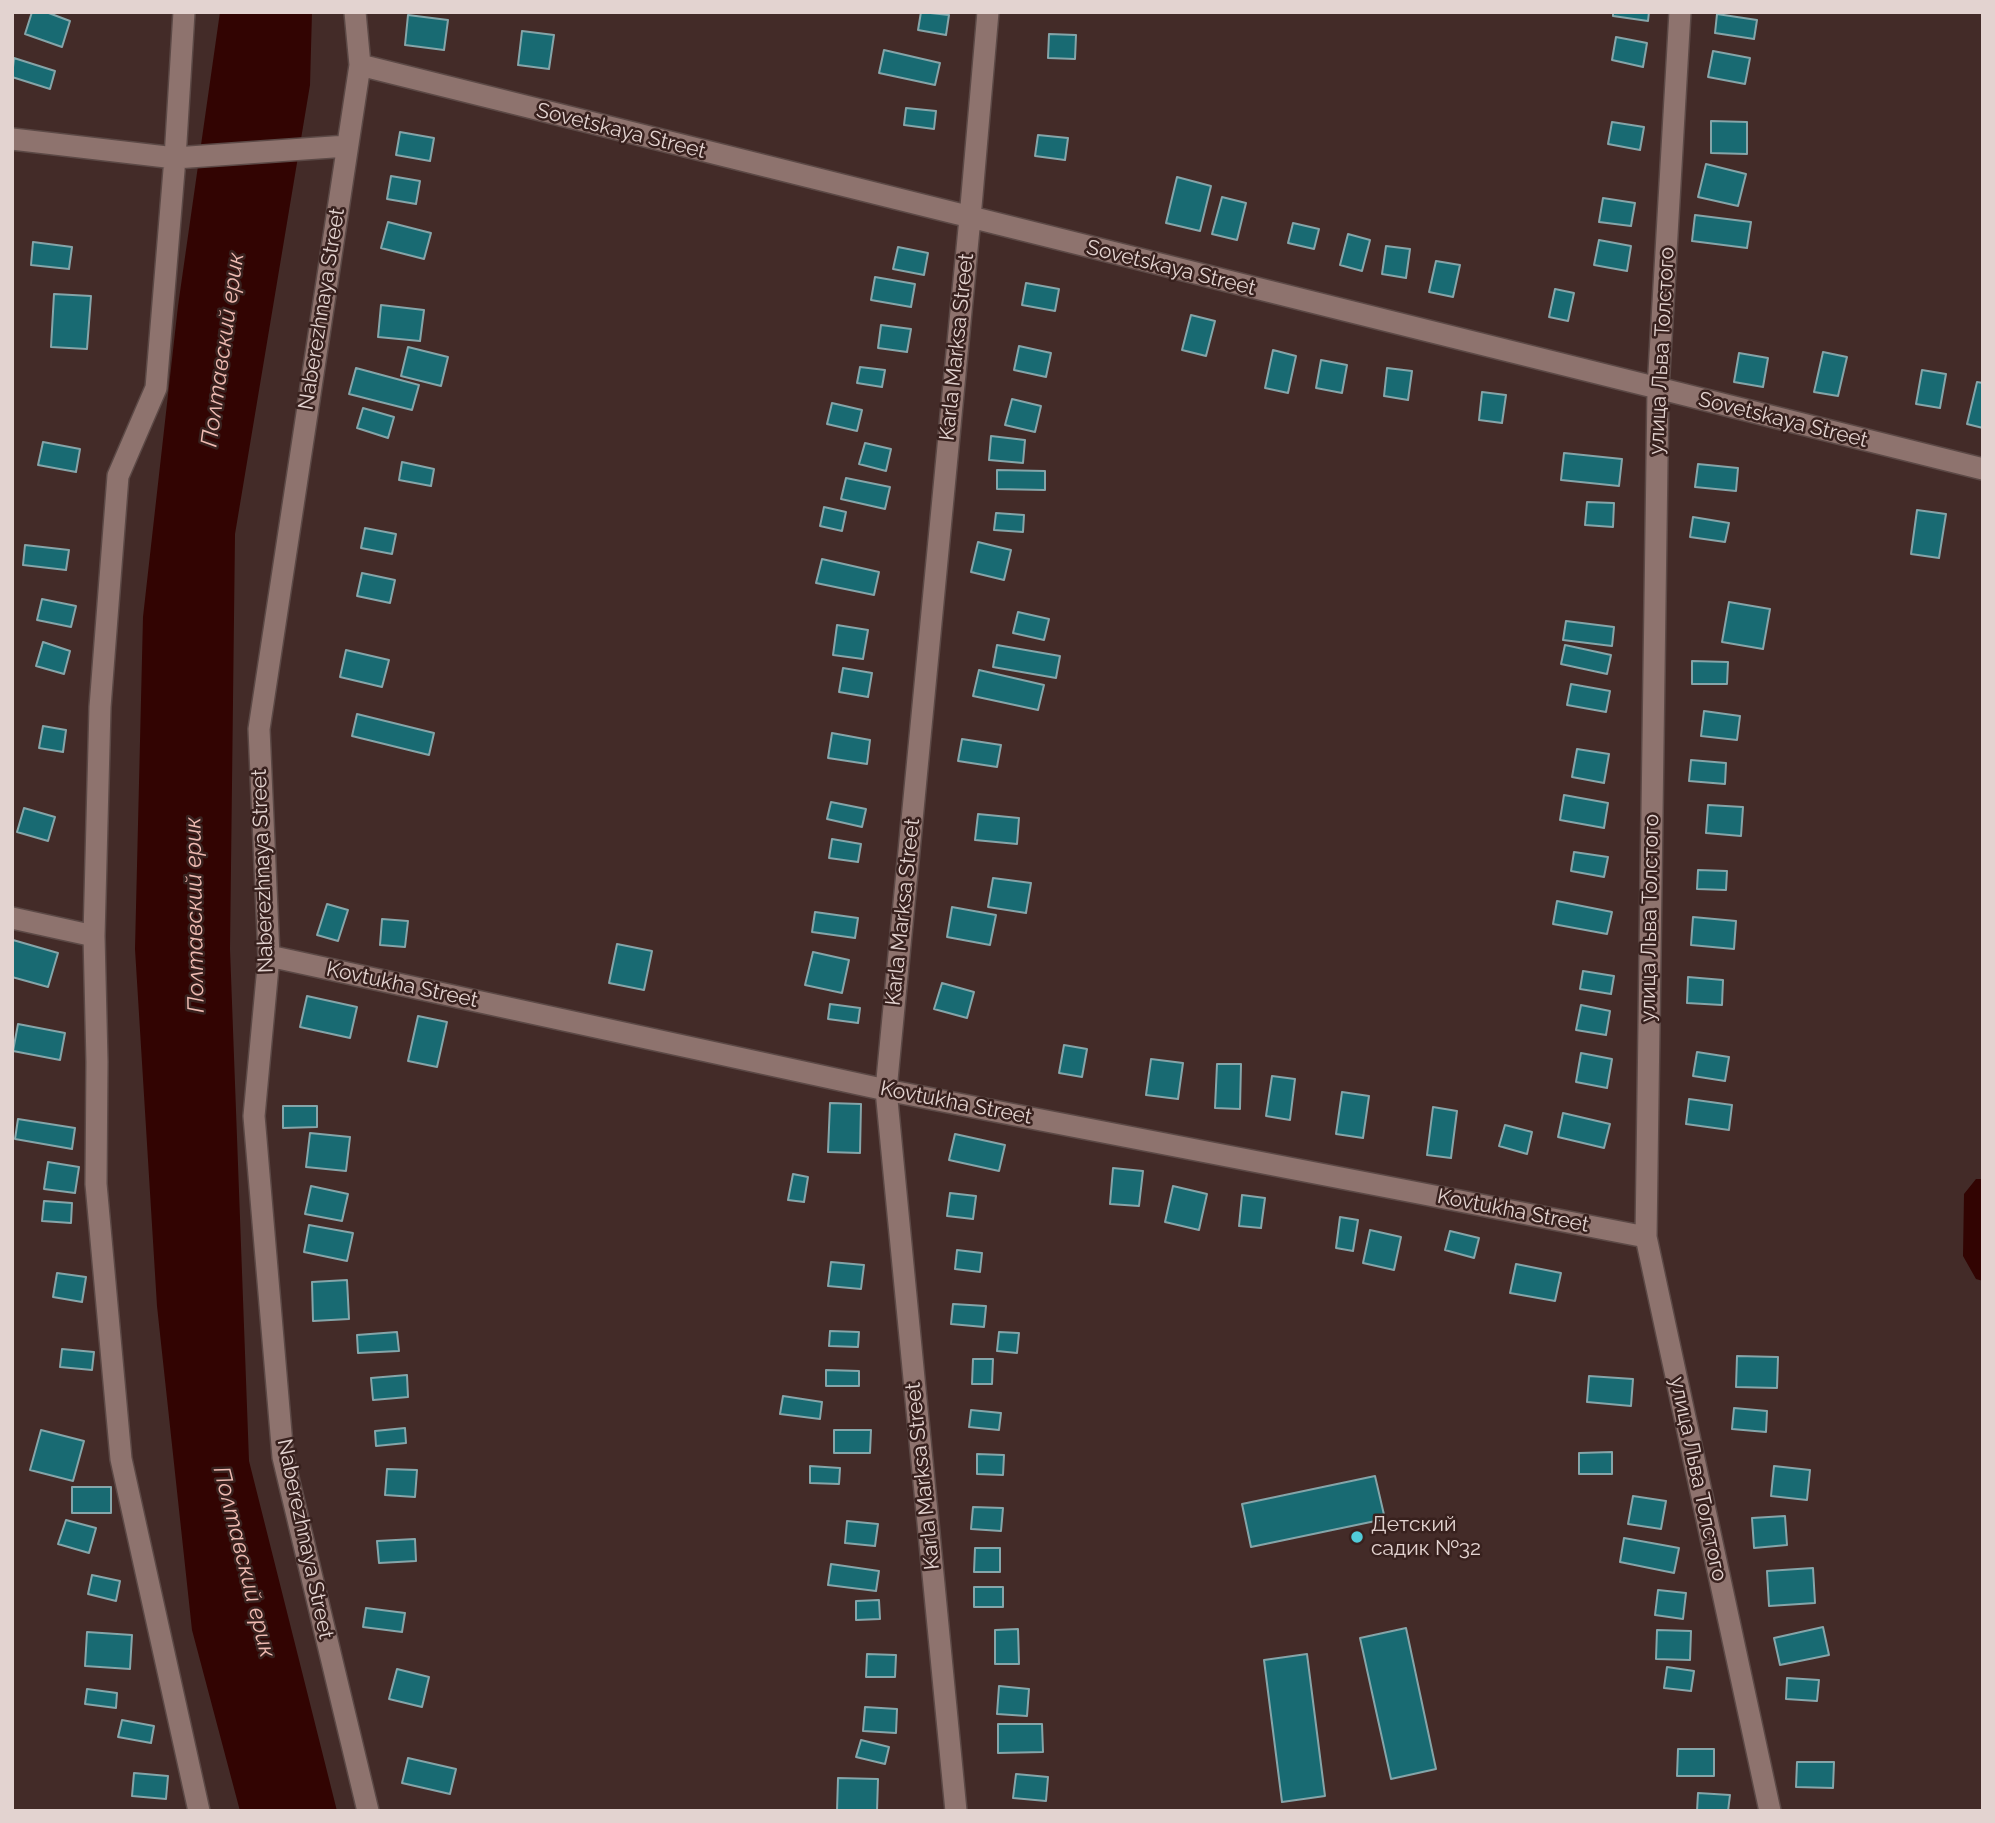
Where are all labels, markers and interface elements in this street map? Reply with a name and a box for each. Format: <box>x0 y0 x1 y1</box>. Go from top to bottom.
street label: Sovetskaya Street <box>534 98 708 164</box>
street label: Naberezhnaya Street <box>294 206 350 412</box>
street label: Sovetskaya Street <box>1084 235 1258 301</box>
street label: улица Льва Толстого <box>1644 246 1680 456</box>
water label: Полтавский ерик <box>196 251 250 449</box>
street label: Karla Marksa Street <box>935 252 979 442</box>
street label: Sovetskaya Street <box>1696 387 1870 453</box>
street label: Naberezhnaya Street <box>247 769 279 973</box>
street label: улица Льва Толстого <box>1636 814 1664 1022</box>
water label: Полтавский ерик <box>179 817 211 1013</box>
street label: Karla Marksa Street <box>881 817 925 1007</box>
street label: Kovtukha Street <box>324 957 480 1013</box>
street label: Kovtukha Street <box>878 1076 1034 1130</box>
street label: Kovtukha Street <box>1435 1184 1591 1238</box>
street label: улица Льва Толстого <box>1664 1375 1732 1583</box>
street label: Karla Marksa Street <box>901 1381 945 1571</box>
street label: Naberezhnaya Street <box>271 1437 339 1641</box>
water label: Полтавский ерик <box>207 1464 281 1660</box>
place label: Детский садик №32 <box>1371 1512 1481 1562</box>
marker: Детский садик №32 <box>1349 1529 1365 1545</box>

